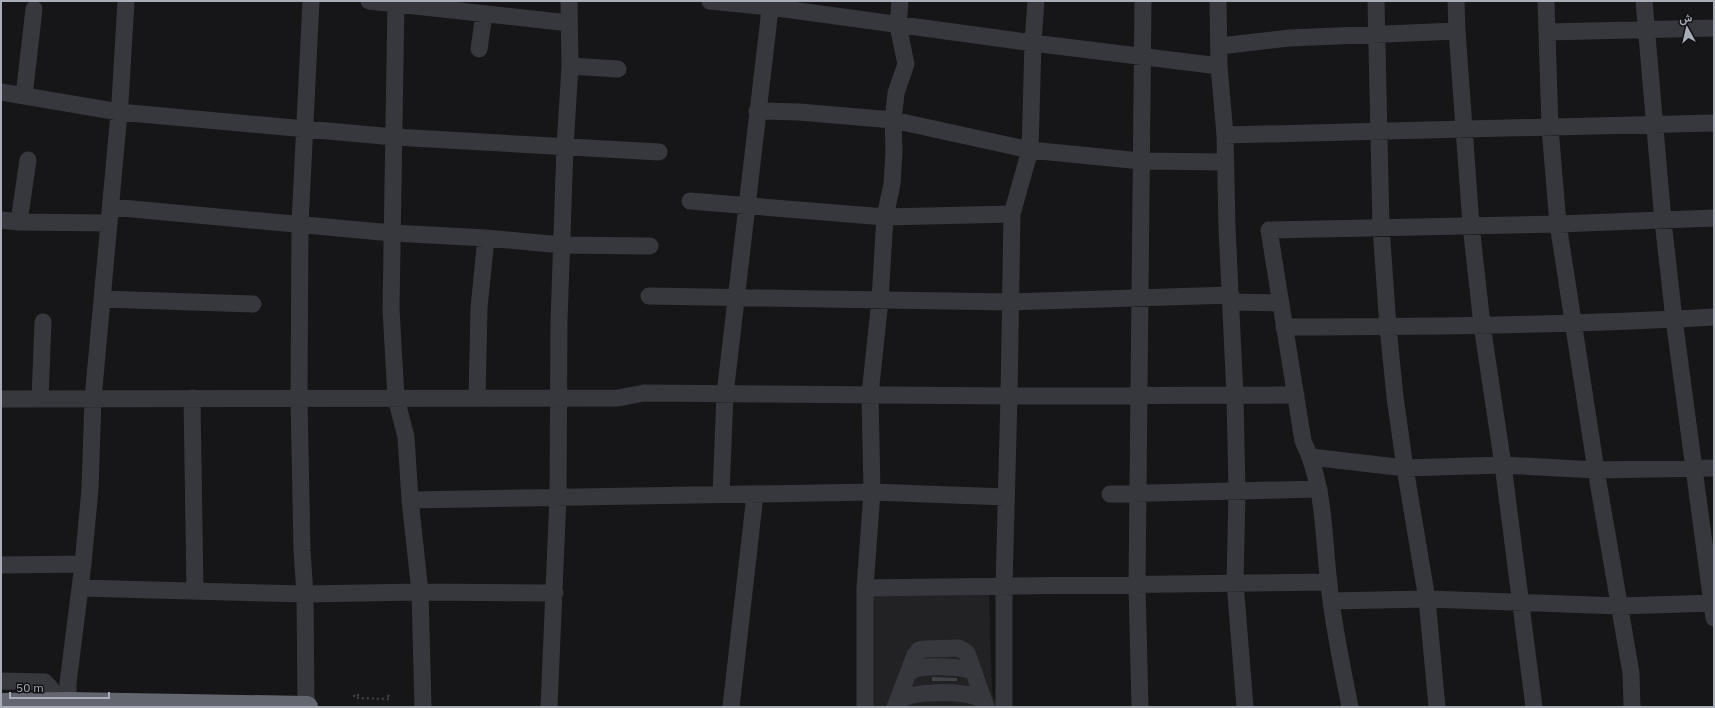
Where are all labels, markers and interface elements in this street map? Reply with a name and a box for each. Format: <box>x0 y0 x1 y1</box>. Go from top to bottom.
north arrow <box>1667 8 1707 48</box>
text: ش <box>1678 10 1693 26</box>
scale bar <box>10 674 109 700</box>
text: 50 m <box>16 680 44 695</box>

